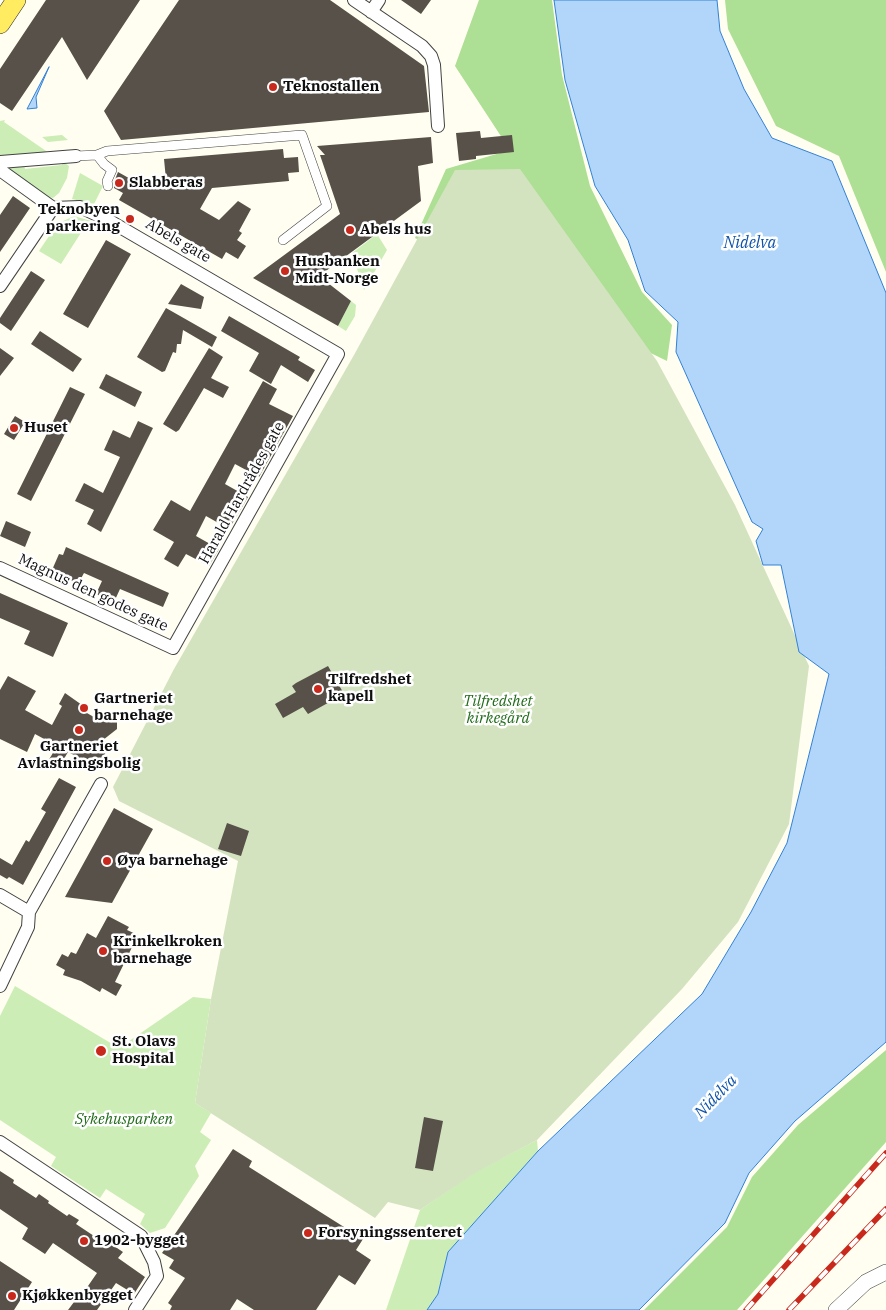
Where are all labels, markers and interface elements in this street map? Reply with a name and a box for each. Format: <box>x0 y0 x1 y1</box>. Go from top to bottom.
place label: Teknostallen <box>283 78 379 96</box>
marker: Teknostallen <box>267 81 279 93</box>
place label: Slabberas <box>129 174 203 192</box>
marker: Slabberas <box>113 177 125 189</box>
place label: Teknobyen parkering <box>38 201 120 236</box>
marker: Teknobyen parkering <box>124 213 136 225</box>
street label: Abels gate <box>142 215 214 267</box>
place label: Abels hus <box>360 221 431 239</box>
marker: Abels hus <box>344 224 356 236</box>
water label: Nidelva <box>724 233 776 253</box>
place label: Husbanken Midt-Norge <box>295 253 380 288</box>
marker: Husbanken Midt-Norge <box>279 265 291 277</box>
place label: Huset <box>24 419 68 437</box>
street label: Harald Hardrådes gate <box>195 419 289 567</box>
marker: Huset <box>8 422 20 434</box>
street label: Magnus den godes gate <box>15 550 171 636</box>
place label: Tilfredshet kapell <box>328 671 411 706</box>
marker: Tilfredshet kapell <box>312 683 324 695</box>
place label: Gartneriet barnehage <box>94 690 173 725</box>
park label: Tilfredshet kirkegård <box>463 693 533 728</box>
marker: Gartneriet barnehage <box>78 702 90 714</box>
marker: Gartneriet Avlastningsbolig <box>73 724 85 736</box>
place label: Gartneriet Avlastningsbolig <box>17 738 141 773</box>
place label: Øya barnehage <box>117 852 228 870</box>
marker: Øya barnehage <box>101 855 113 867</box>
place label: Krinkelkroken barnehage <box>113 933 222 968</box>
marker: Krinkelkroken barnehage <box>97 945 109 957</box>
place label: St. Olavs Hospital <box>112 1033 176 1068</box>
marker: St. Olavs Hospital <box>94 1044 108 1058</box>
water label: Nidelva <box>691 1071 741 1123</box>
park label: Sykehusparken <box>75 1111 173 1129</box>
place label: Forsyningssenteret <box>318 1224 462 1242</box>
marker: Forsyningssenteret <box>302 1227 314 1239</box>
place label: 1902-bygget <box>94 1232 185 1250</box>
marker: 1902-bygget <box>78 1235 90 1247</box>
place label: Kjøkkenbygget <box>22 1287 133 1305</box>
marker: Kjøkkenbygget <box>6 1290 18 1302</box>

